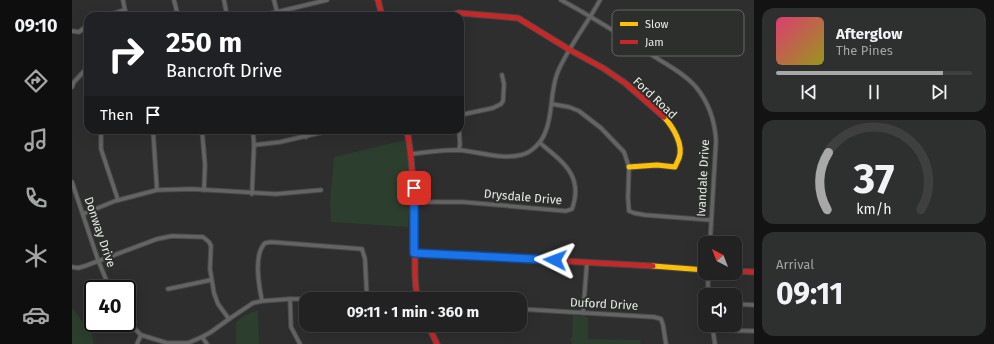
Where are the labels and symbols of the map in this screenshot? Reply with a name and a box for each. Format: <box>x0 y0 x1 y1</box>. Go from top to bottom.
legend <box>612 10 744 56</box>
text: Slow <box>645 18 669 31</box>
text: Jam <box>645 36 664 49</box>
street label: Ford Road <box>630 74 680 122</box>
street label: Ivandale Drive <box>694 139 712 217</box>
pin <box>397 171 431 205</box>
street label: Drysdale Drive <box>483 187 563 207</box>
street label: Donway Drive <box>81 195 119 269</box>
north arrow <box>698 236 742 280</box>
position arrow <box>534 239 576 281</box>
speed limit sign: 40 <box>84 280 136 332</box>
street label: Duford Drive <box>569 295 639 313</box>

